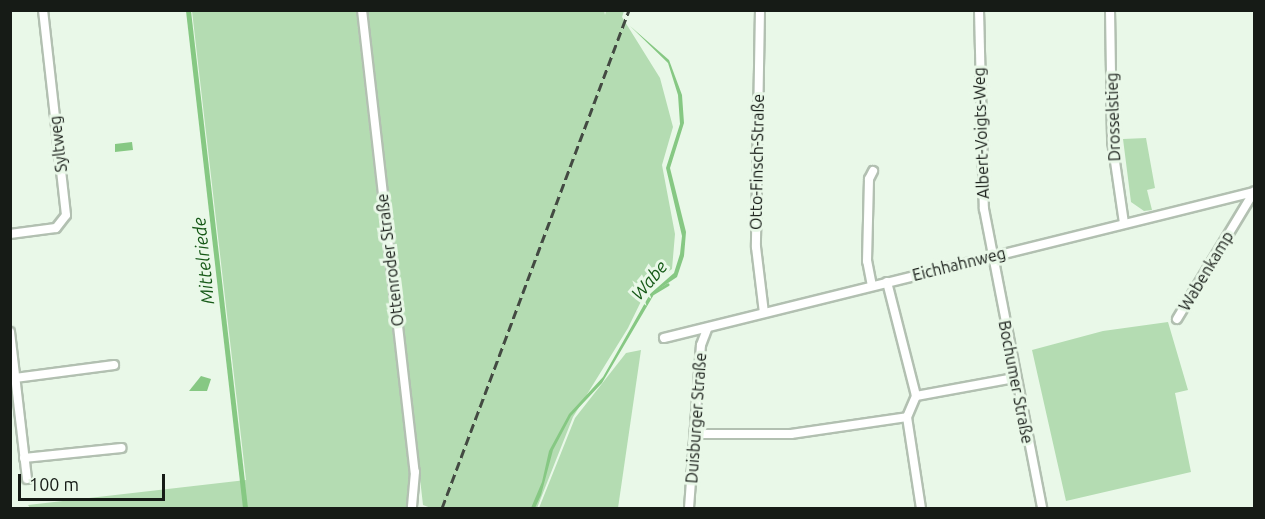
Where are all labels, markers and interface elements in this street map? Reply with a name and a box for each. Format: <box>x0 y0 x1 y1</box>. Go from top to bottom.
street label: Albert-Voigts-Weg <box>969 67 993 199</box>
street label: Drosselstieg <box>1102 72 1124 162</box>
street label: Otto-Finsch-Straße <box>746 94 768 230</box>
street label: Syltweg <box>45 115 71 173</box>
street label: Ottenroder Straße <box>372 192 408 328</box>
water label: Mittelriede <box>188 216 218 306</box>
street label: Wabenkamp <box>1175 228 1237 314</box>
street label: Eichhahnweg <box>910 243 1008 285</box>
water label: Wabe <box>626 256 672 304</box>
street label: Bochumer Straße <box>995 319 1037 445</box>
street label: Duisburger Straße <box>682 352 710 484</box>
scale bar <box>21 462 168 500</box>
text: 100 m <box>29 474 79 494</box>

